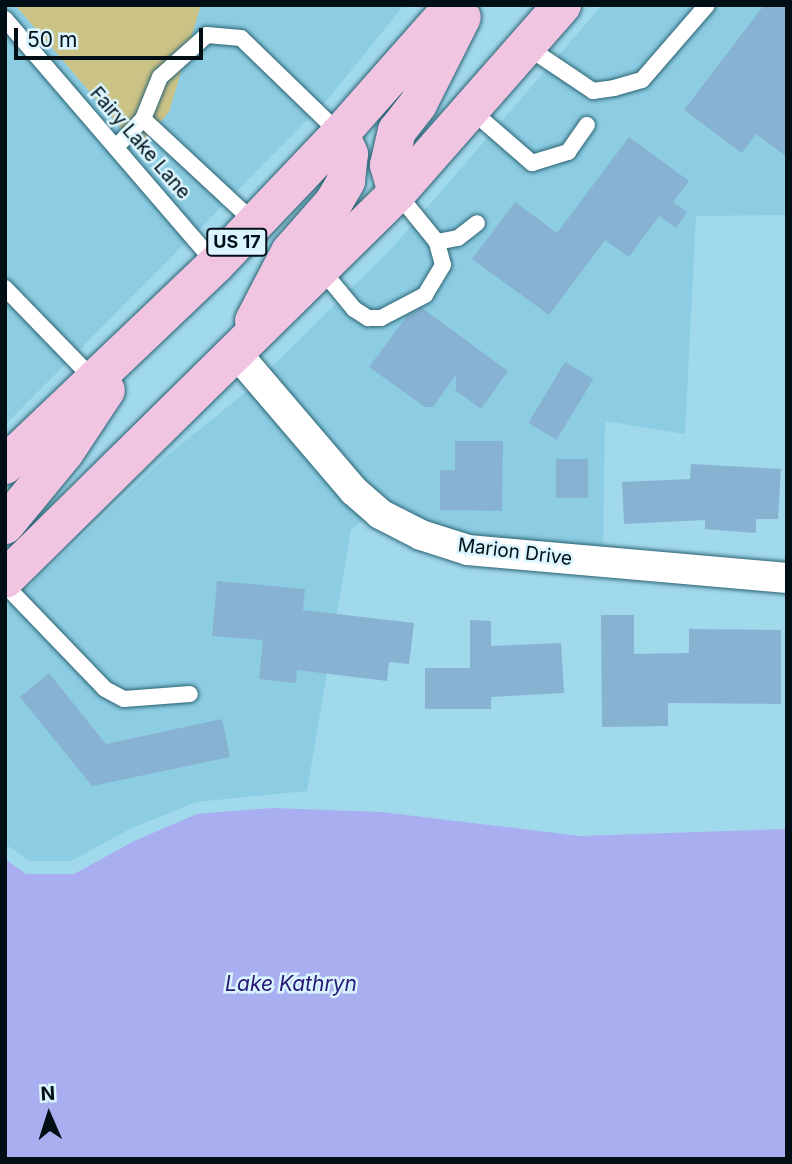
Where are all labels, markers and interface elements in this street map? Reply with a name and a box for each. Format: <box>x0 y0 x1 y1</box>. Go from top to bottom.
scale bar <box>18 14 206 58</box>
text: 50 m <box>27 27 77 52</box>
street label: Fairy Lake Lane <box>85 82 195 204</box>
road number: US 17 <box>205 228 268 256</box>
street label: Marion Drive <box>457 534 573 570</box>
water label: Lake Kathryn <box>225 971 357 997</box>
north arrow <box>14 1080 84 1150</box>
text: N <box>40 1082 56 1105</box>

